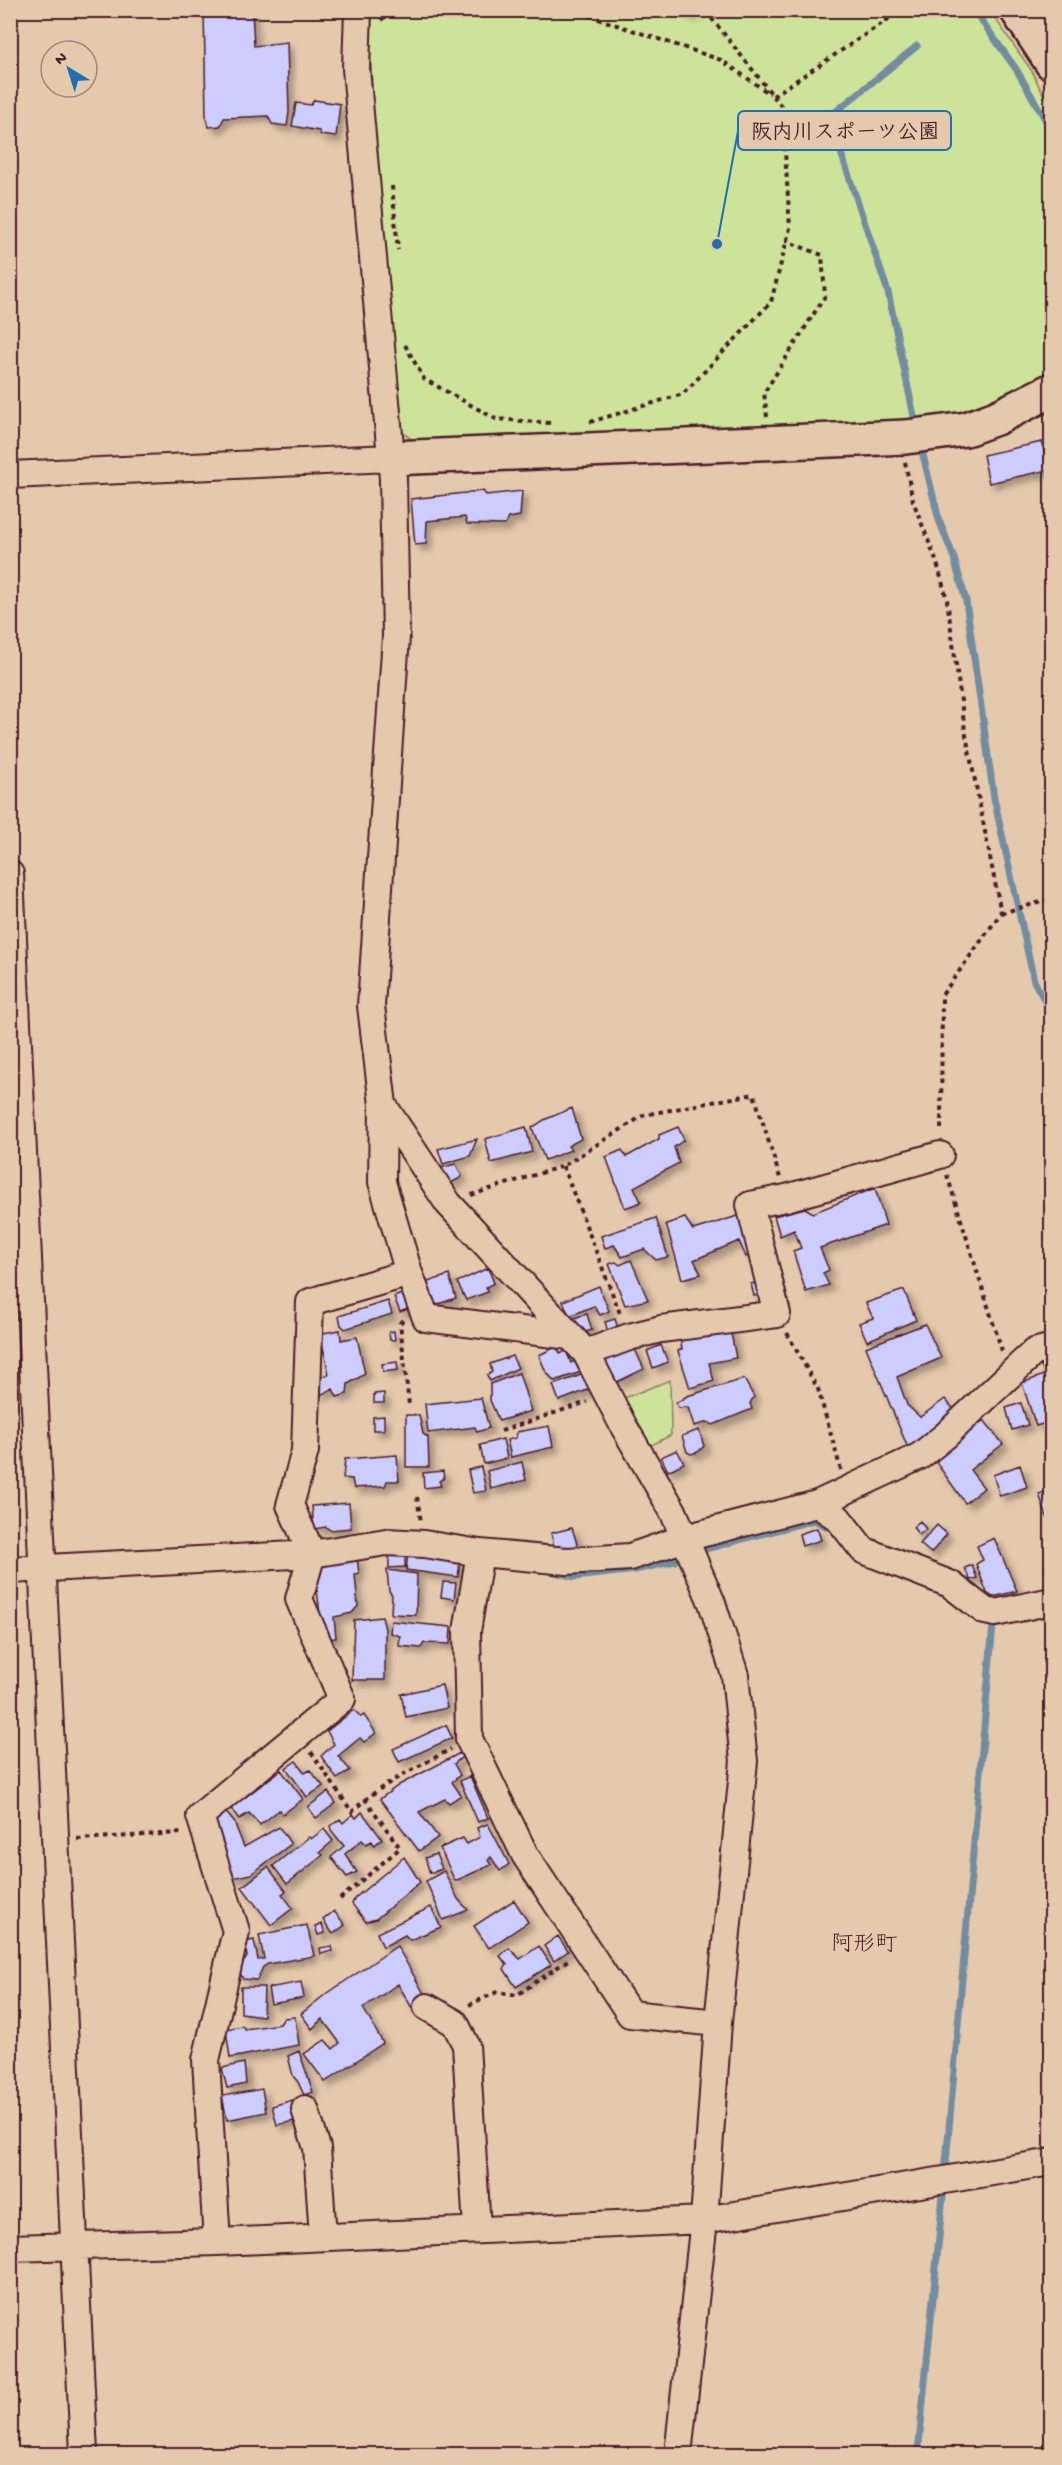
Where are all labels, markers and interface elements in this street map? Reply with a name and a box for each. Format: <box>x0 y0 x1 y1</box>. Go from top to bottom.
north arrow <box>39 39 99 99</box>
text: N <box>52 49 72 71</box>
callout: 阪内川スポーツ公園 <box>738 111 951 150</box>
text: 阪内川スポーツ公園 <box>751 121 939 147</box>
district label: 阿形町 <box>831 1933 897 1959</box>

